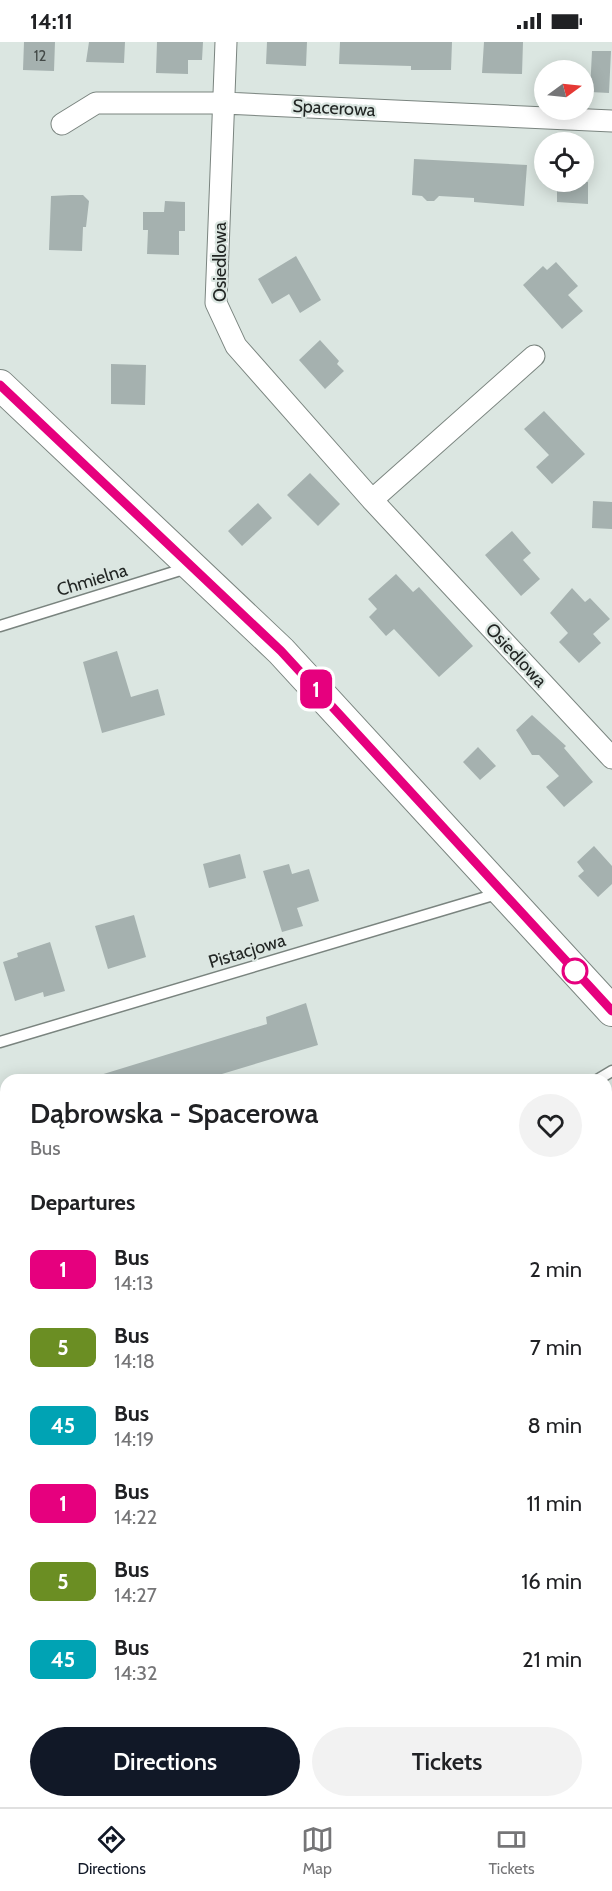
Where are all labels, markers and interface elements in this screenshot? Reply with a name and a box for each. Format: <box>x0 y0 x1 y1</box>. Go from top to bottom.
text: 14:11 <box>30 8 73 35</box>
house number: 12 <box>34 47 47 65</box>
north arrow <box>534 60 594 120</box>
map controls <box>534 60 594 192</box>
street label: Spacerowa <box>292 95 376 121</box>
button: locate <box>534 132 594 192</box>
street label: Osiedlowa <box>209 222 231 302</box>
street label: Chmielna <box>54 559 130 601</box>
street label: Osiedlowa <box>481 618 552 692</box>
line badge: 1 <box>296 670 336 708</box>
text: 1 <box>312 677 320 702</box>
street label: Pistacjowa <box>206 929 289 973</box>
unlabelled marker <box>562 958 588 984</box>
button: heart <box>519 1094 582 1157</box>
text: Dąbrowska - Spacerowa <box>30 1096 319 1130</box>
text: Bus <box>30 1136 61 1160</box>
text: Departures <box>30 1189 135 1216</box>
text: Bus <box>114 1244 149 1271</box>
text: 2 min <box>529 1256 582 1283</box>
text: 1 <box>59 1257 67 1282</box>
text: 14:13 <box>114 1271 154 1295</box>
text: Bus <box>114 1322 149 1349</box>
text: 7 min <box>530 1334 582 1361</box>
text: 5 <box>57 1335 69 1360</box>
text: 14:18 <box>114 1349 155 1373</box>
text: Bus <box>114 1400 149 1427</box>
text: 8 min <box>527 1412 582 1439</box>
text: 45 <box>51 1413 75 1438</box>
text: 14:19 <box>114 1427 154 1451</box>
text: Bus <box>114 1478 149 1505</box>
text: 11 min <box>526 1490 582 1517</box>
text: 1 <box>59 1491 67 1516</box>
text: 14:22 <box>114 1505 157 1529</box>
text: Bus <box>114 1556 149 1583</box>
text: 16 min <box>521 1568 582 1595</box>
text: 5 <box>57 1569 69 1594</box>
text: 14:27 <box>114 1583 157 1607</box>
text: Bus <box>114 1634 149 1661</box>
text: 21 min <box>522 1646 582 1673</box>
text: 45 <box>51 1647 75 1672</box>
text: 14:32 <box>114 1661 158 1685</box>
button: Directions <box>30 1727 300 1796</box>
button: Tickets <box>312 1727 582 1796</box>
tab: Directions <box>77 1823 146 1878</box>
tab: Map <box>301 1823 334 1878</box>
tab: Tickets <box>488 1823 535 1878</box>

